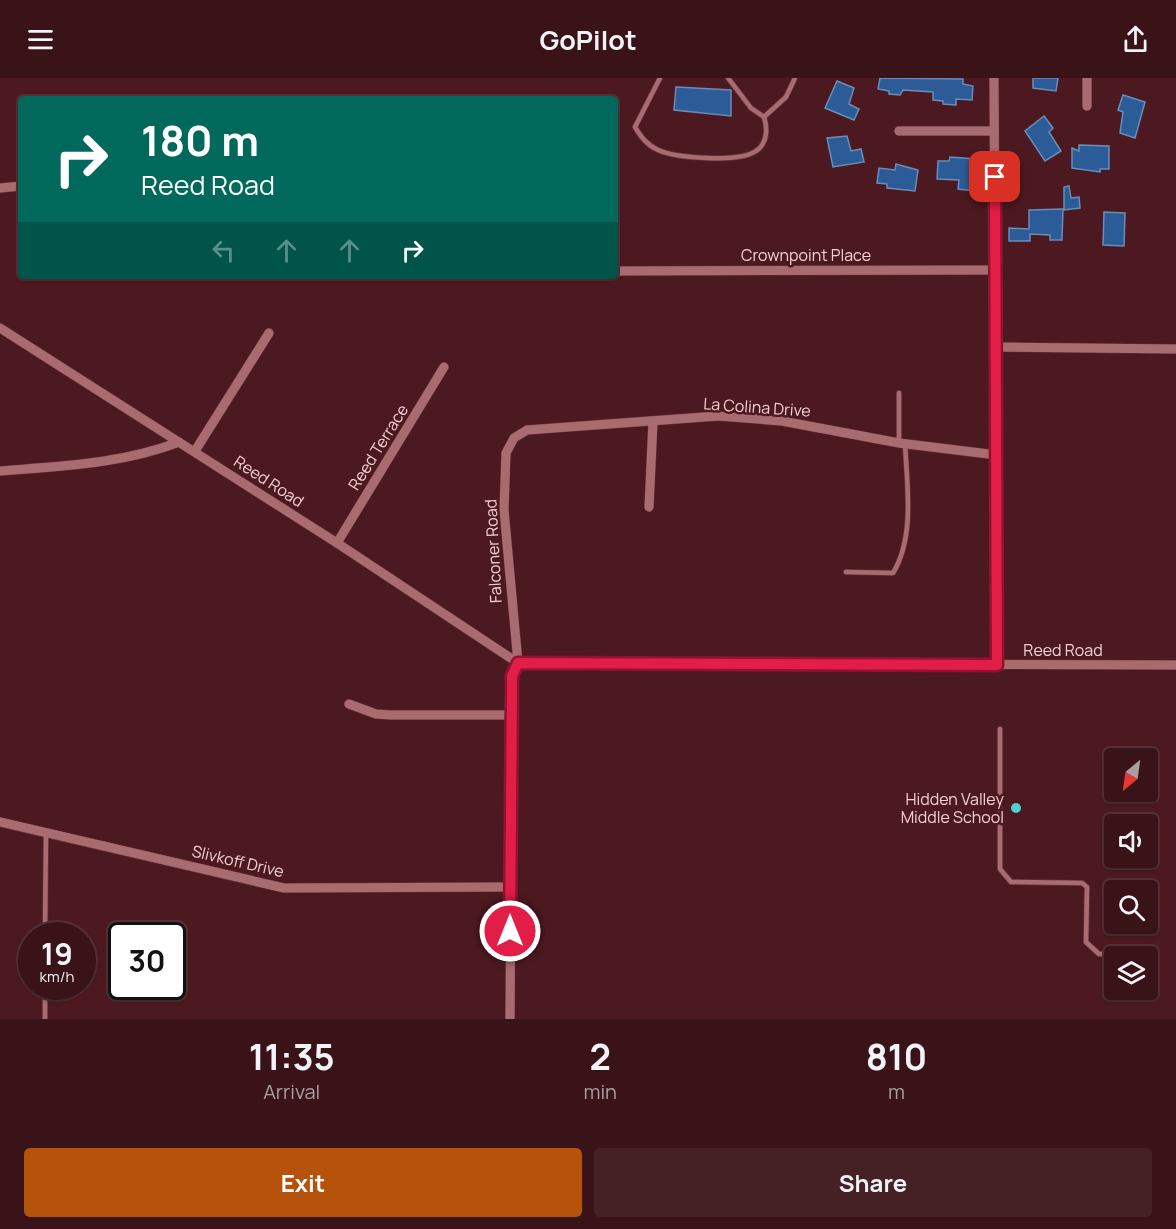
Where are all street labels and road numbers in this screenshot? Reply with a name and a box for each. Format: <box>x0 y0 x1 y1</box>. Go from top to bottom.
street label: Crownpoint Place <box>741 244 871 266</box>
street label: La Colina Drive <box>703 392 811 422</box>
street label: Reed Terrace <box>343 400 413 494</box>
street label: Reed Road <box>230 450 308 512</box>
street label: Falconer Road <box>479 498 507 604</box>
street label: Reed Road <box>1023 639 1103 661</box>
street label: Slivkoff Drive <box>190 840 286 882</box>

